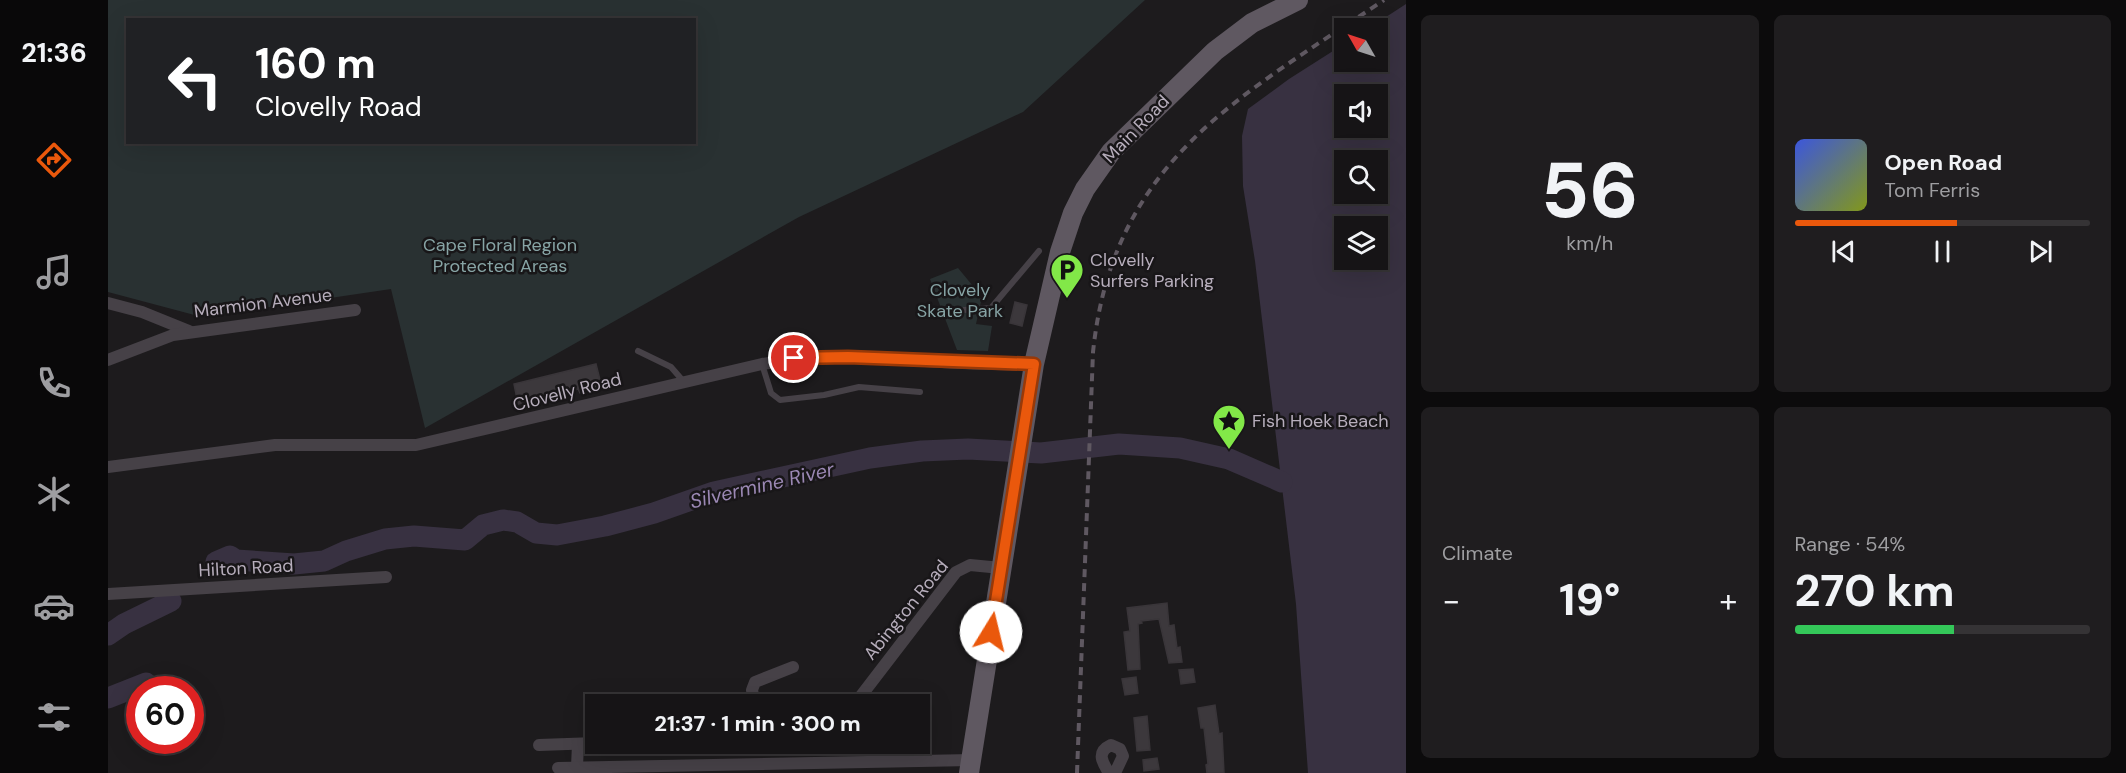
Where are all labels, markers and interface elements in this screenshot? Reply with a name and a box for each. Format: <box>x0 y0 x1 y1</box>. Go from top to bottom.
north arrow <box>1334 18 1388 72</box>
map controls <box>1334 18 1388 270</box>
text: 21:36 <box>21 35 87 70</box>
text: 160 m <box>255 36 376 91</box>
icon: left <box>156 42 234 120</box>
button: sound <box>1334 84 1388 138</box>
text: Clovelly Road <box>255 89 422 124</box>
street label: Main Road <box>1097 90 1175 168</box>
icon: directions <box>33 139 75 181</box>
text: 56 <box>1541 140 1639 241</box>
text: Open Road <box>1885 148 2002 177</box>
button: search <box>1334 150 1388 204</box>
text: Tom Ferris <box>1885 177 1980 203</box>
button: layers <box>1334 216 1388 270</box>
text: km/h <box>1566 230 1613 256</box>
park label: Cape Floral Region Protected Areas <box>423 233 577 278</box>
icon: previous <box>1827 235 1860 268</box>
icon: pause <box>1926 235 1959 268</box>
icon: next <box>2024 235 2057 268</box>
place label: Clovelly Surfers Parking <box>1090 248 1214 293</box>
icon: music <box>33 251 75 293</box>
parking icon: Clovelly Surfers Parking <box>1049 252 1085 299</box>
park label: Clovely Skate Park <box>917 278 1003 323</box>
street label: Marmion Avenue <box>193 283 333 323</box>
pin <box>768 332 819 383</box>
icon: arrive <box>777 341 810 374</box>
icon: phone <box>33 362 75 404</box>
street label: Clovelly Road <box>510 367 624 417</box>
place icon: Fish Hoek Beach <box>1211 403 1247 450</box>
place label: Fish Hoek Beach <box>1252 409 1389 433</box>
water label: Silvermine River <box>687 456 837 514</box>
icon: climate <box>33 473 75 515</box>
text: Range · 54% <box>1795 531 1905 557</box>
text: Climate <box>1442 540 1513 566</box>
street label: Hilton Road <box>198 554 294 582</box>
street label: Abington Road <box>858 555 954 665</box>
text: 270 km <box>1795 561 1955 620</box>
text: 19° <box>1559 570 1620 629</box>
text: − <box>1442 579 1460 622</box>
text: + <box>1719 579 1737 622</box>
icon: car <box>33 585 75 627</box>
position arrow <box>959 600 1023 664</box>
speed limit sign: 60 <box>126 676 204 754</box>
icon: filters <box>33 696 75 738</box>
text: 21:37 · 1 min · 300 m <box>654 709 861 738</box>

